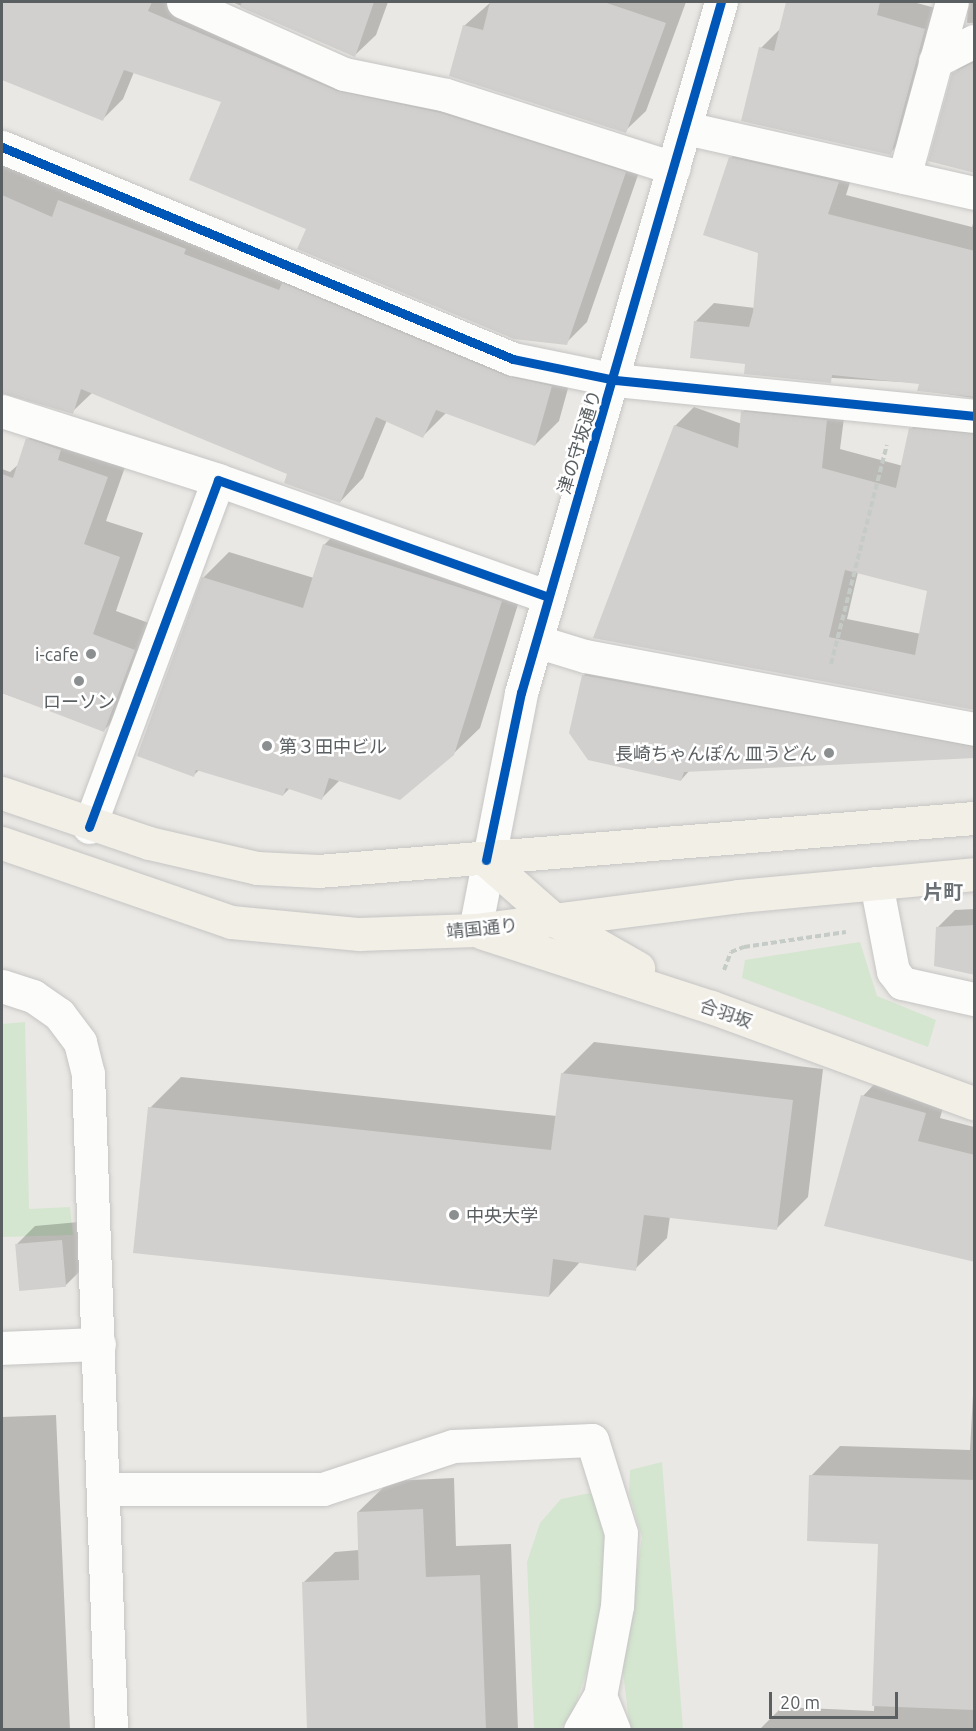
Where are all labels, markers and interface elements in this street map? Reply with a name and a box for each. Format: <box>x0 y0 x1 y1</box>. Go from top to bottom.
street label: 津の守坂通り <box>553 387 605 497</box>
place label: i-cafe <box>35 643 79 665</box>
marker: i-cafe <box>84 647 98 661</box>
marker: ローソン <box>72 674 86 688</box>
place label: ローソン <box>43 690 115 712</box>
place label: 第３田中ビル <box>279 735 387 757</box>
marker: 第３田中ビル <box>260 739 274 753</box>
place label: 長崎ちゃんぽん 皿うどん <box>615 742 817 764</box>
marker: 長崎ちゃんぽん 皿うどん <box>822 746 836 760</box>
district label: 片町 <box>923 879 963 903</box>
street label: 靖国通り <box>445 913 519 943</box>
street label: 合羽坂 <box>697 994 755 1032</box>
place label: 中央大学 <box>466 1204 538 1226</box>
marker: 中央大学 <box>447 1208 461 1222</box>
scale bar <box>772 1680 901 1718</box>
text: 20 m <box>780 1692 820 1712</box>

